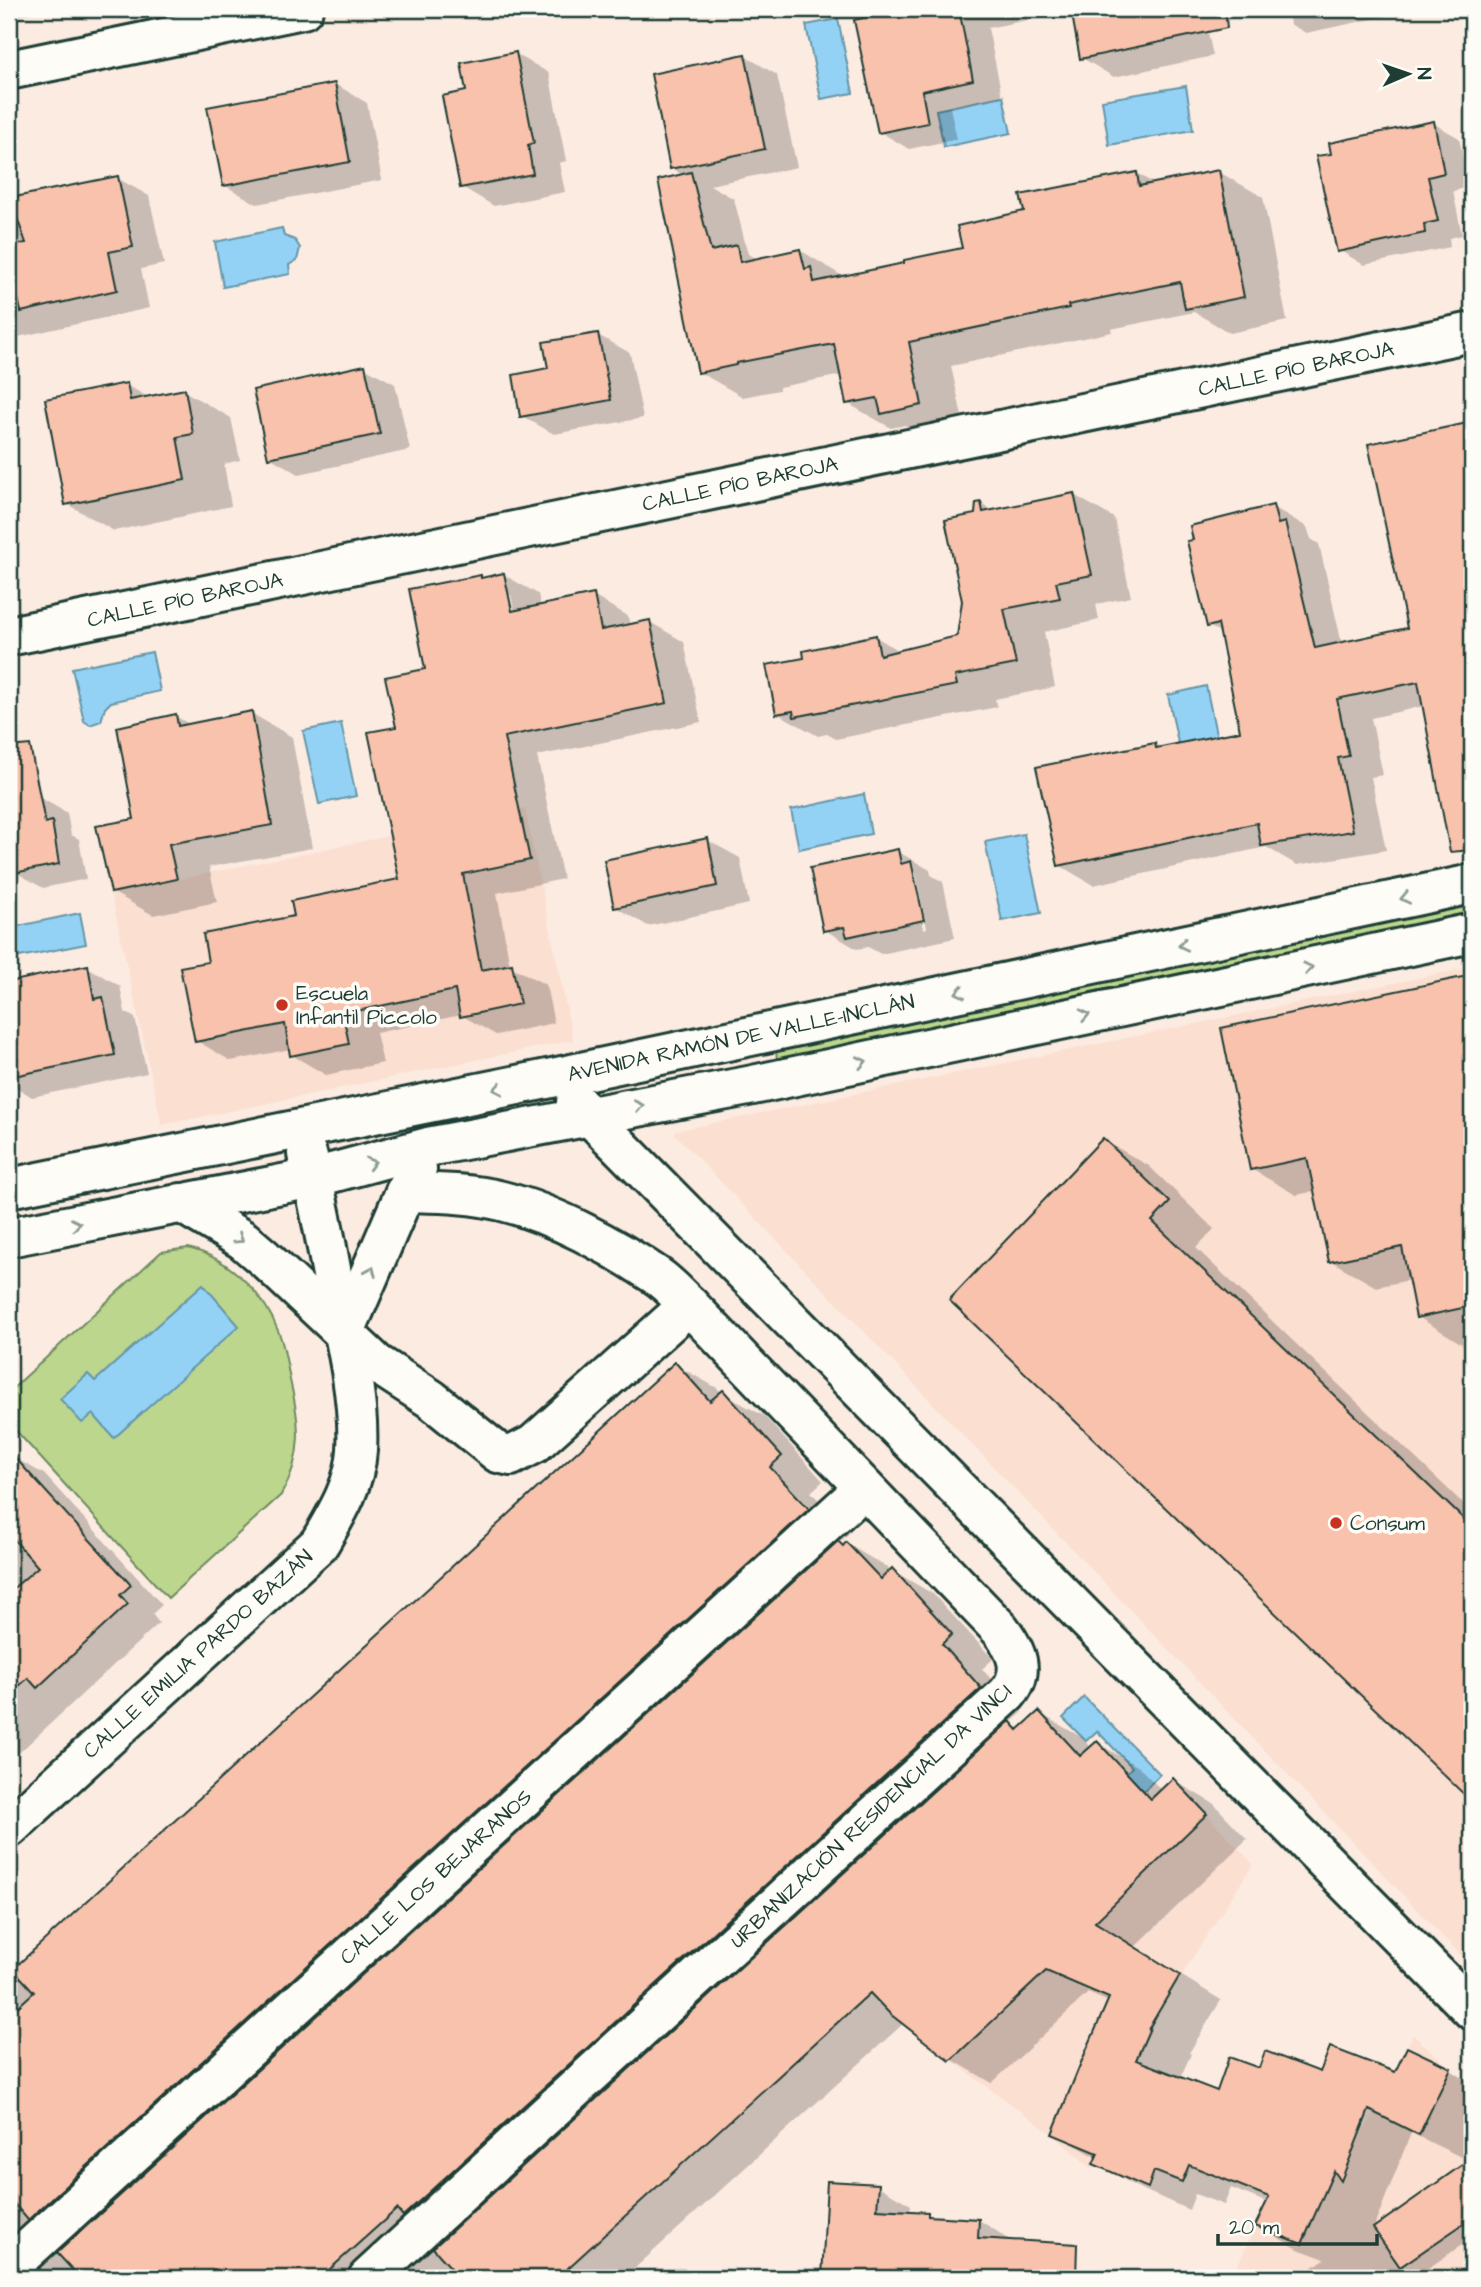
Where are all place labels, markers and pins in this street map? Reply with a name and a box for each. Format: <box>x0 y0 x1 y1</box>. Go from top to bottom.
place label: Escuela Infantil Piccolo <box>296 979 437 1032</box>
marker: Escuela Infantil Piccolo <box>274 997 290 1013</box>
place label: Consum <box>1350 1509 1425 1538</box>
marker: Consum <box>1328 1515 1344 1531</box>

